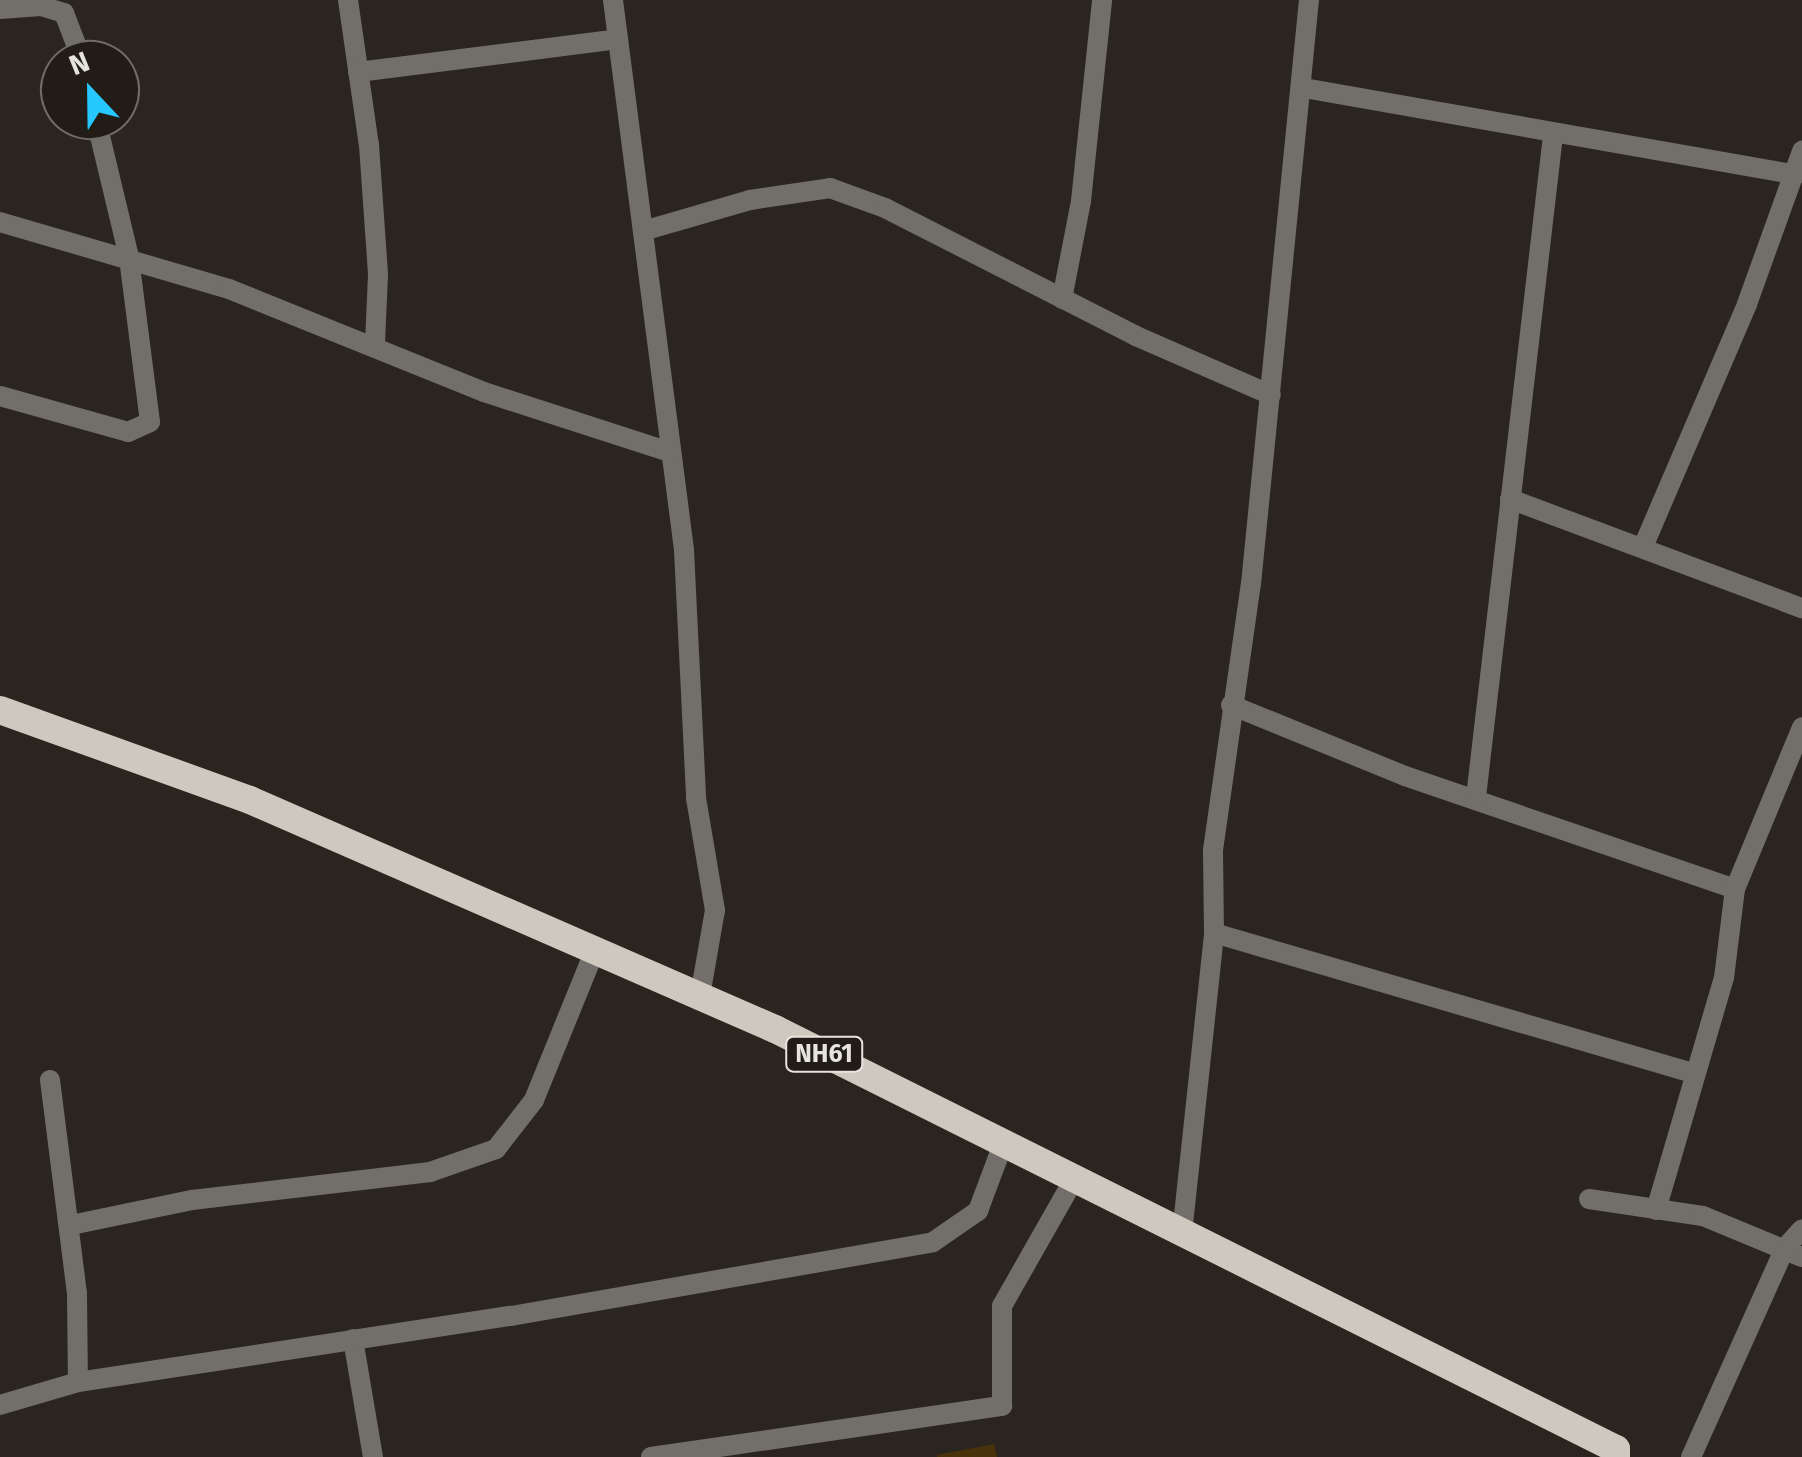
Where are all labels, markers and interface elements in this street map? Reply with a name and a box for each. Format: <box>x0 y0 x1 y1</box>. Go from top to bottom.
north arrow <box>40 40 140 140</box>
text: N <box>65 45 94 82</box>
road number: NH61 <box>784 1034 864 1074</box>

